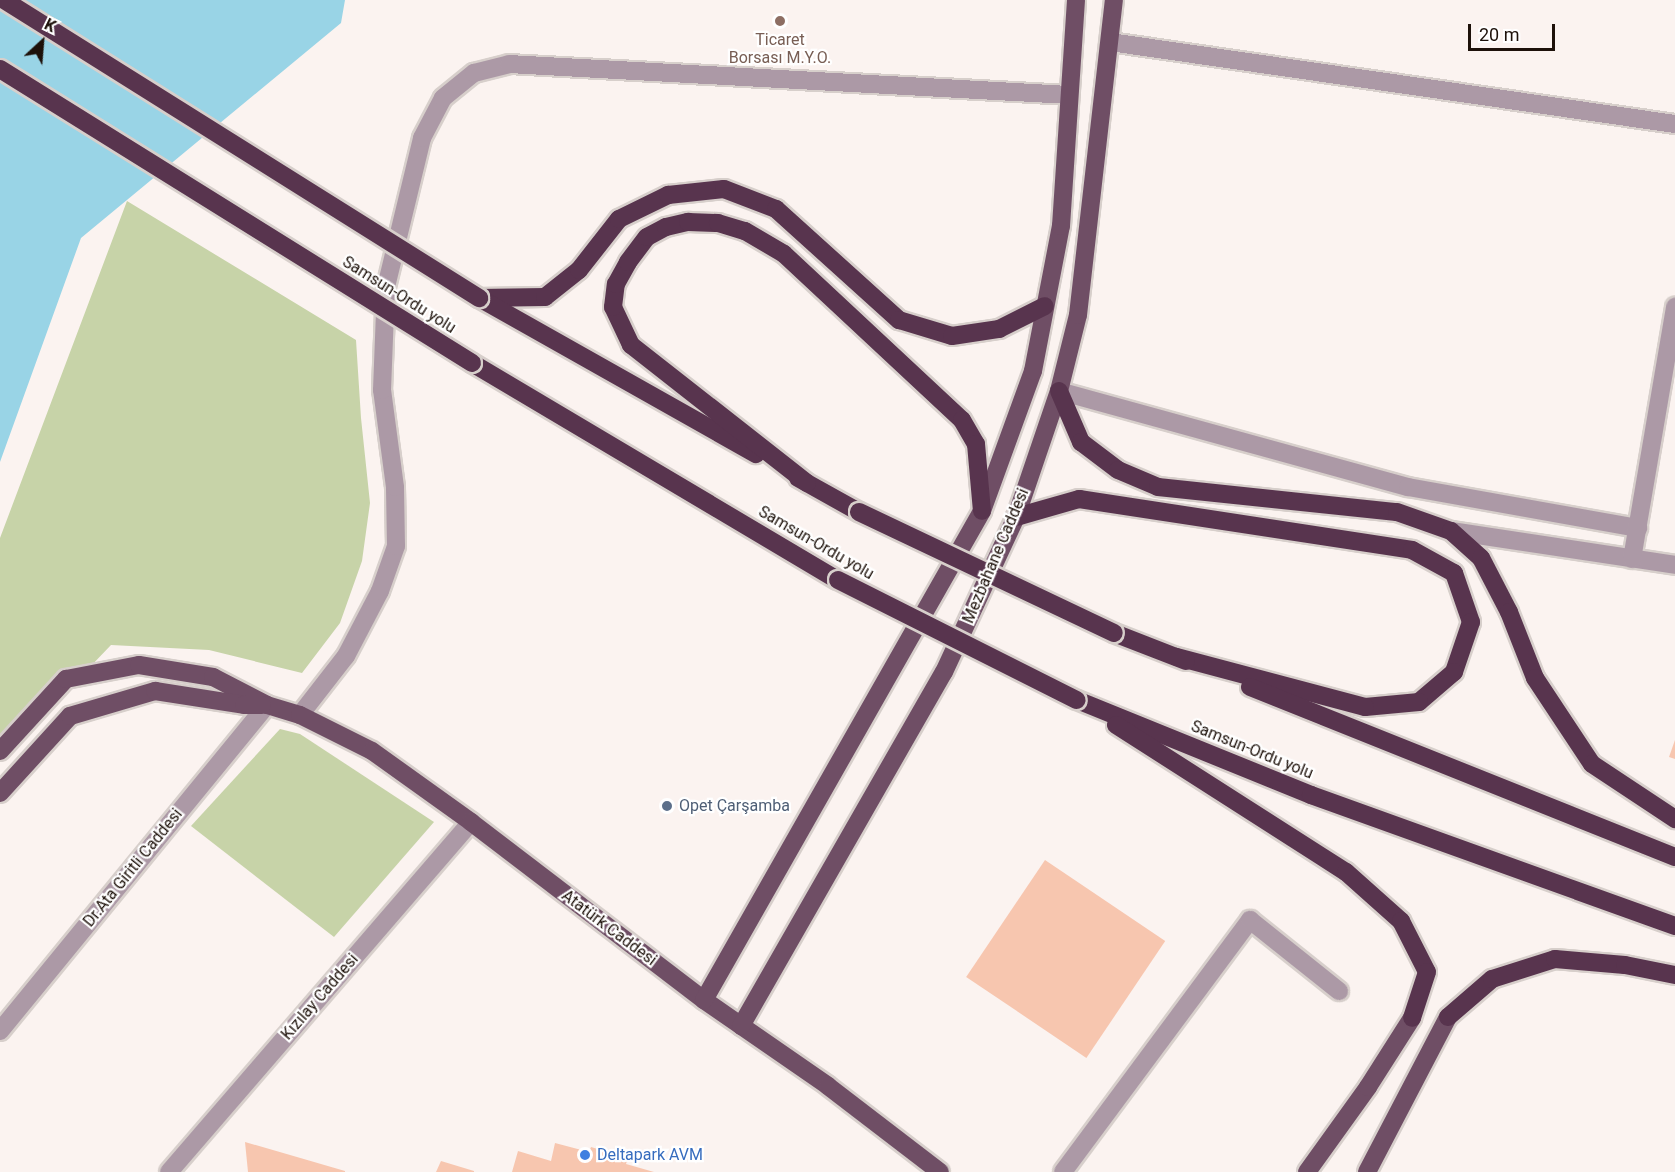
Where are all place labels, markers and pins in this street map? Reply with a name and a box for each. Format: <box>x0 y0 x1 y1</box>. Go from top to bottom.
marker: Ticaret Borsası M.Y.O. <box>773 14 787 28</box>
place label: Ticaret Borsası M.Y.O. <box>729 30 831 68</box>
place label: Opet Çarşamba <box>679 796 790 816</box>
marker: Opet Çarşamba <box>660 799 674 813</box>
place label: Deltapark AVM <box>597 1145 703 1165</box>
marker: Deltapark AVM <box>578 1148 592 1162</box>

